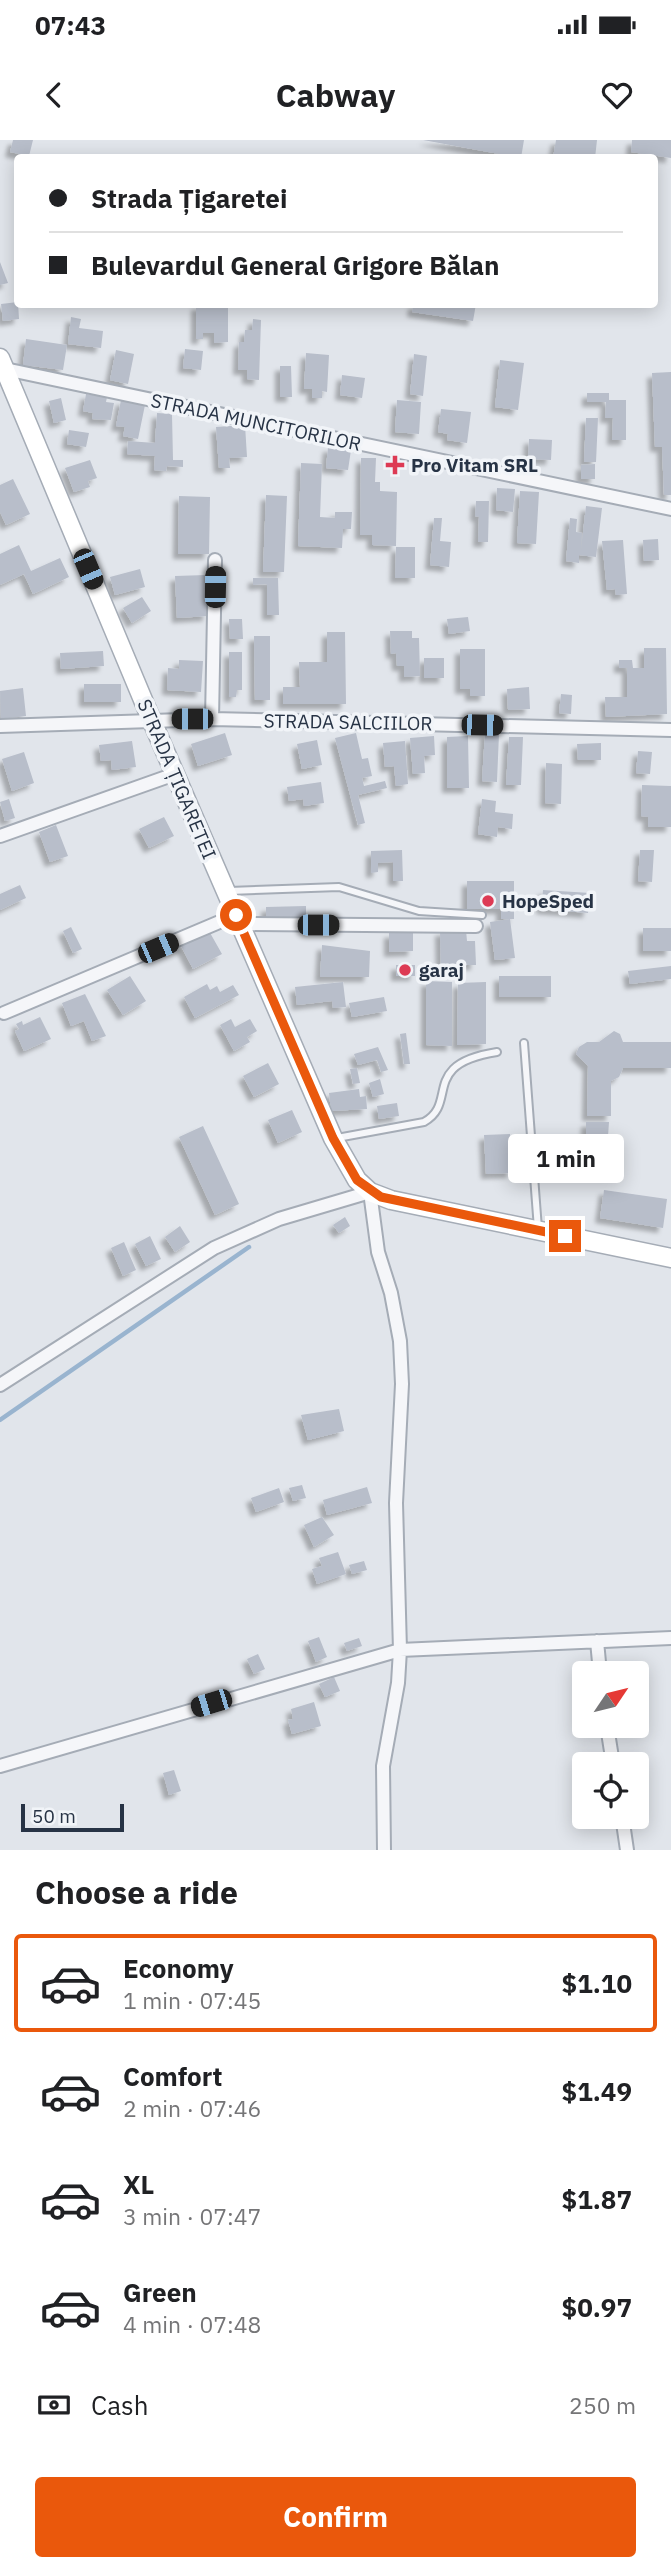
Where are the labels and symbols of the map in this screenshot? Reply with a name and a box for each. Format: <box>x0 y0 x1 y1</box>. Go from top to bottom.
street label: STRADA MUNCITORILOR <box>149 388 363 456</box>
place label: Pro Vitam SRL <box>411 453 538 477</box>
marker: Pro Vitam SRL <box>385 455 405 475</box>
car <box>71 546 106 592</box>
car <box>205 566 226 608</box>
street label: STRADA ȚIGARETEI <box>132 695 222 863</box>
car <box>172 709 214 730</box>
street label: STRADA SALCIILOR <box>263 709 433 735</box>
car <box>461 714 504 736</box>
place label: HopeSped <box>502 889 594 913</box>
marker: HopeSped <box>480 893 496 909</box>
route start <box>220 899 252 931</box>
car <box>298 915 340 936</box>
car <box>135 930 182 966</box>
place label: garaj <box>419 958 464 982</box>
marker: garaj <box>397 962 413 978</box>
callout: 1 min <box>507 1135 623 1184</box>
route end <box>549 1220 581 1252</box>
north arrow <box>572 1661 649 1738</box>
car <box>188 1687 235 1719</box>
scale bar <box>21 1801 124 1833</box>

